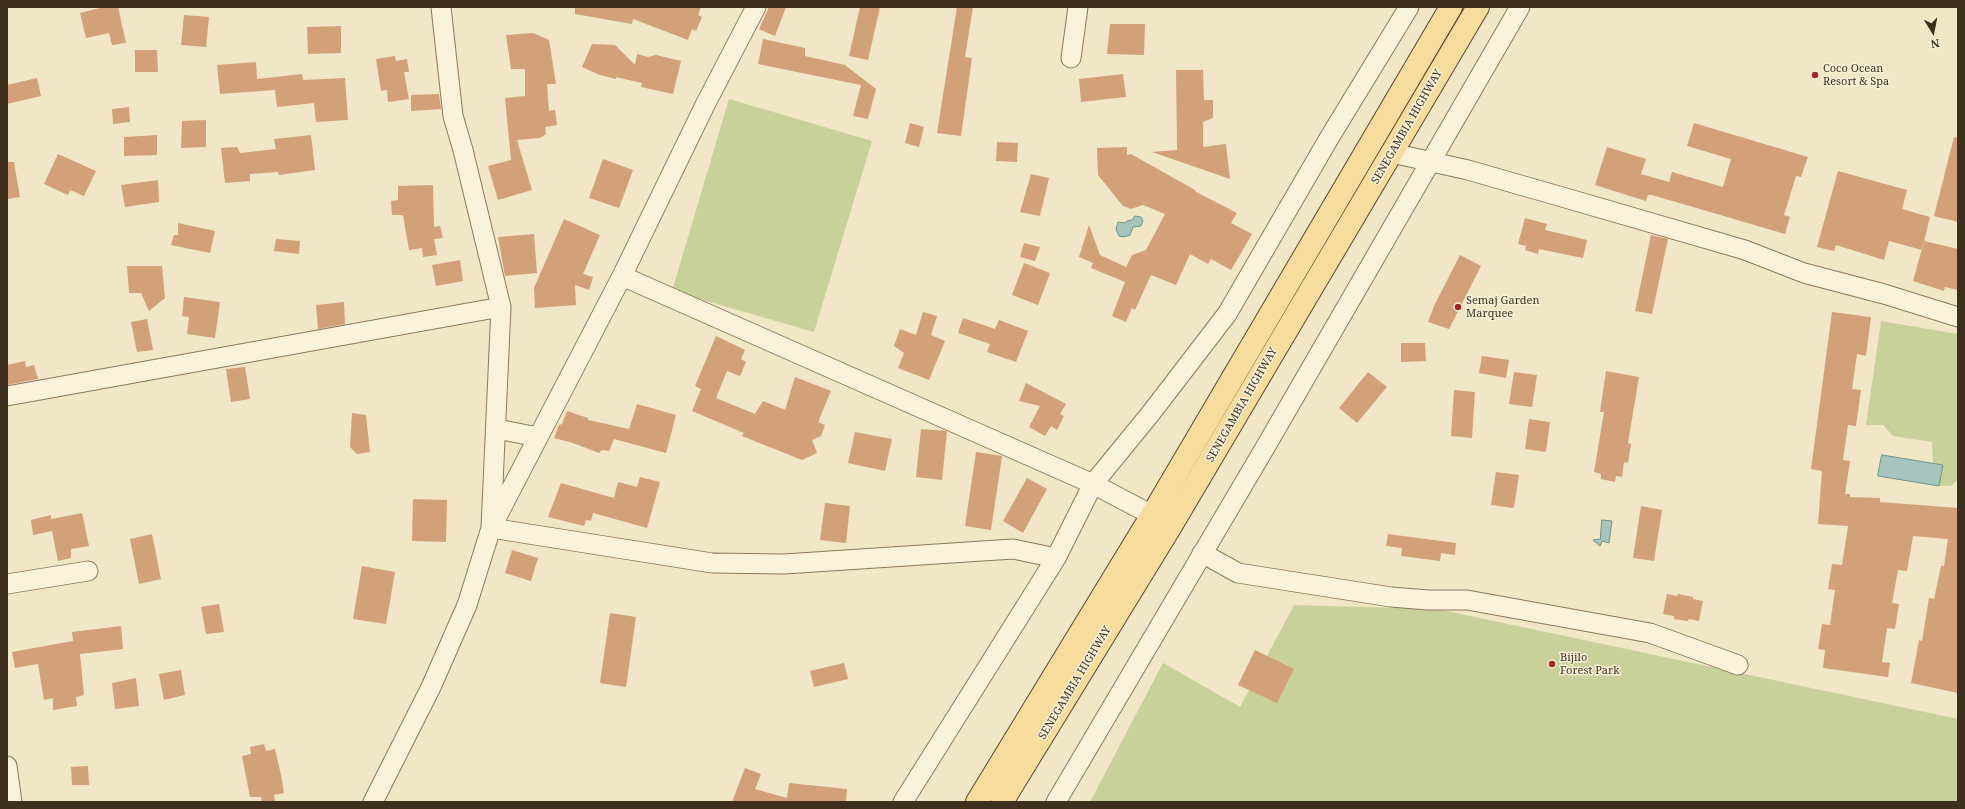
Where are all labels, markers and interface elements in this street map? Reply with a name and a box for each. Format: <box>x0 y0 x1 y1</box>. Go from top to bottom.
north arrow <box>1913 12 1953 52</box>
text: N <box>1930 36 1941 52</box>
place label: Coco Ocean Resort & Spa <box>1823 62 1889 88</box>
street label: SENEGAMBIA HIGHWAY <box>1369 67 1445 187</box>
marker: Coco Ocean Resort & Spa <box>1810 70 1820 80</box>
place label: Semaj Garden Marquee <box>1466 294 1540 320</box>
marker: Semaj Garden Marquee <box>1453 302 1463 312</box>
street label: SENEGAMBIA HIGHWAY <box>1204 345 1280 465</box>
street label: SENEGAMBIA HIGHWAY <box>1036 624 1114 742</box>
place label: Bijilo Forest Park <box>1560 651 1620 677</box>
marker: Bijilo Forest Park <box>1547 659 1557 669</box>

